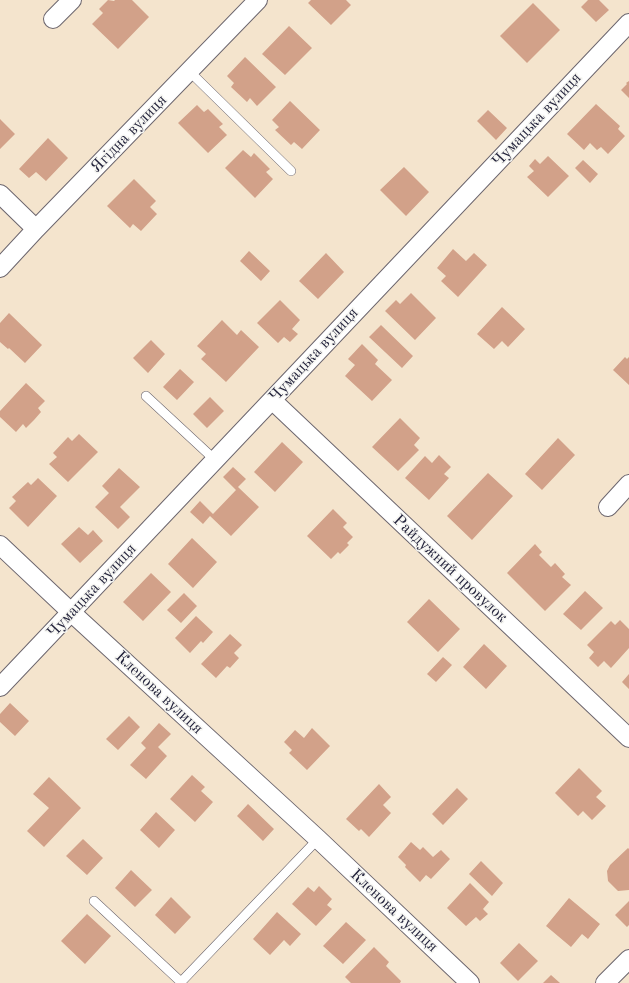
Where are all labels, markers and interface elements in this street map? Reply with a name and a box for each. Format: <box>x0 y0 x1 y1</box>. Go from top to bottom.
street label: Чумацька вулиця <box>488 69 586 171</box>
street label: Ягідна вулиця <box>87 91 171 177</box>
street label: Чумацька вулиця <box>265 304 363 406</box>
street label: Райдужний провулок <box>389 511 511 627</box>
street label: Чумацька вулиця <box>43 540 141 642</box>
street label: Кленова вулиця <box>111 647 207 739</box>
street label: Кленова вулиця <box>346 865 442 957</box>

